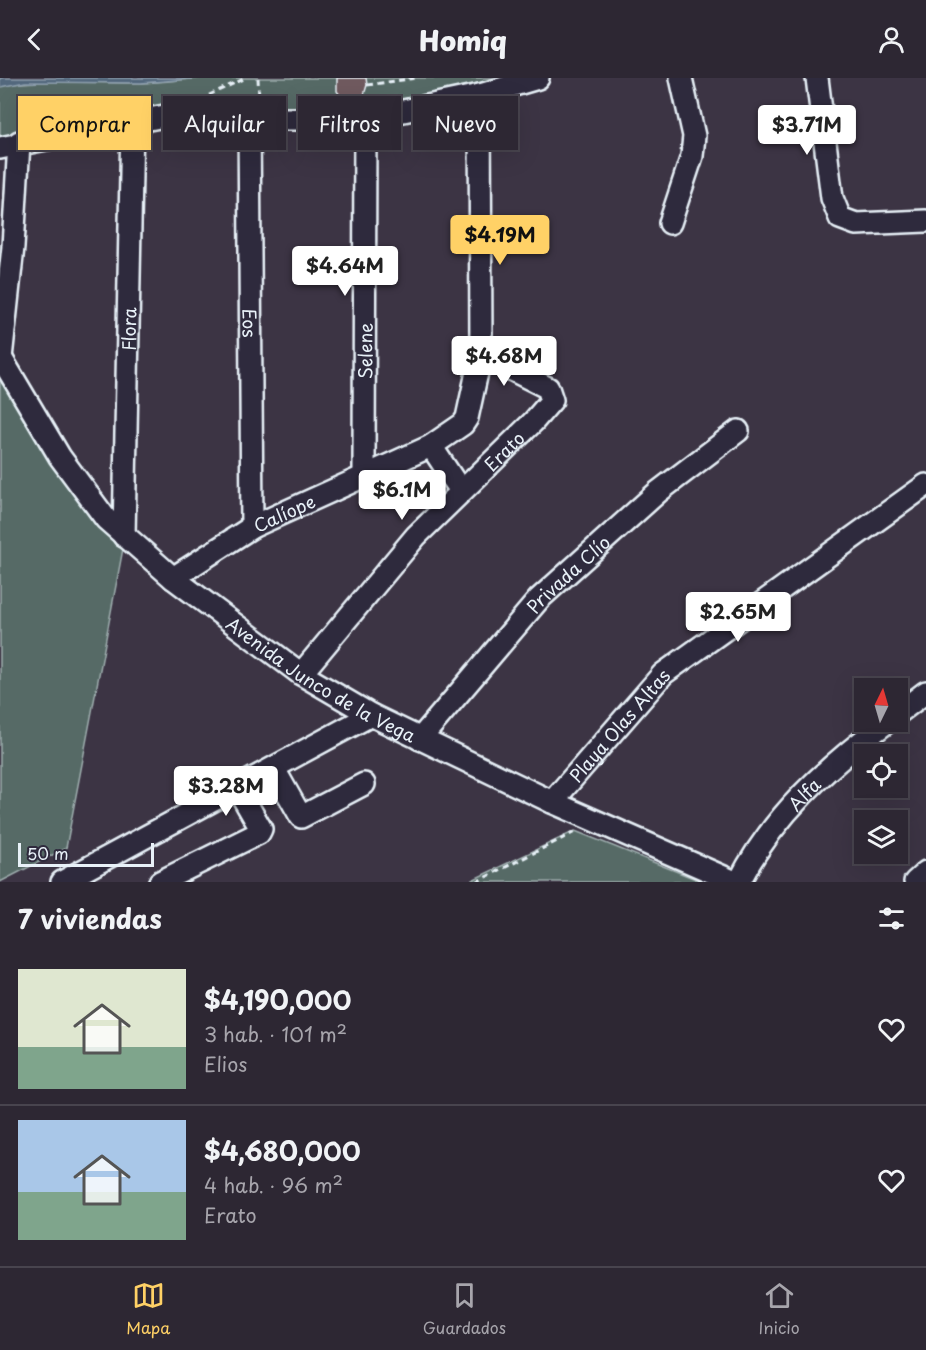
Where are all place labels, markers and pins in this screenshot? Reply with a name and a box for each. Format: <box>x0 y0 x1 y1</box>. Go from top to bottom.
pin: $3.71M <box>758 105 856 156</box>
pin: $4.19M <box>451 215 549 266</box>
pin: $4.64M <box>296 246 394 297</box>
pin: $4.68M <box>455 336 553 387</box>
pin: $6.1M <box>360 470 444 521</box>
pin: $2.65M <box>689 592 787 643</box>
pin: $3.28M <box>177 766 275 817</box>

